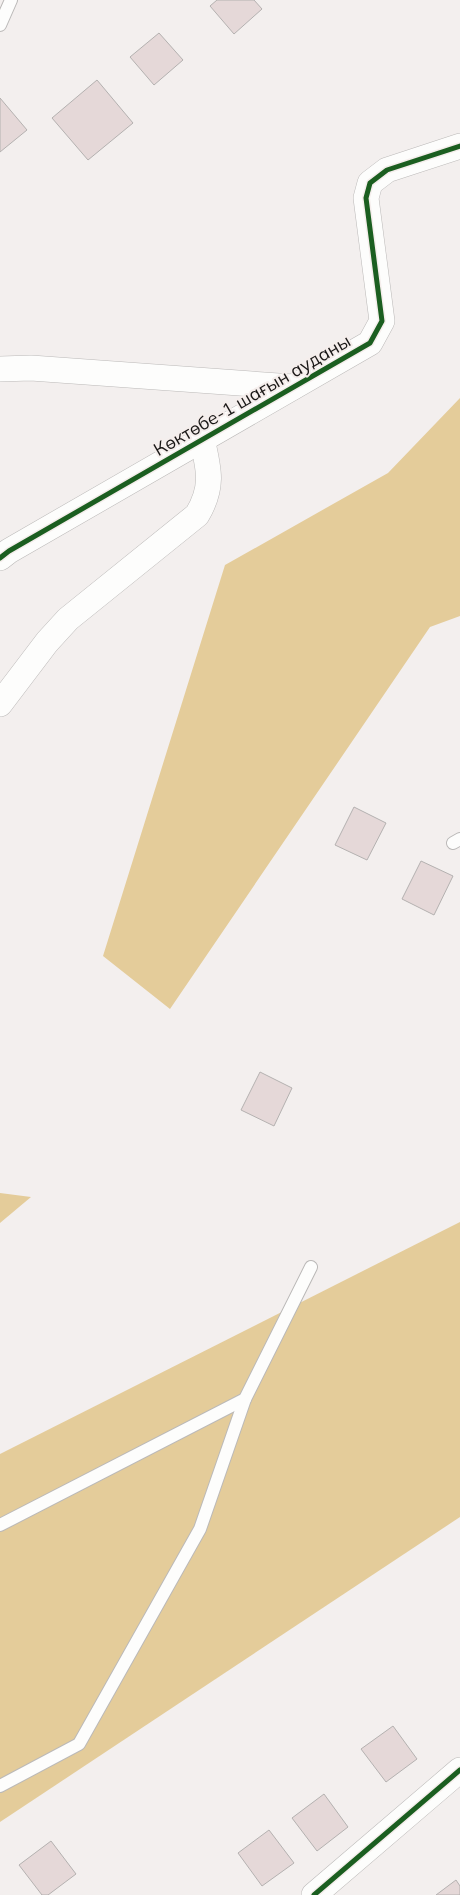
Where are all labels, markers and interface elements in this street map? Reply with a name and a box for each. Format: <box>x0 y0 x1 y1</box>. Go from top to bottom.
street label: Көктөбе-1 шағын ауданы <box>149 329 355 461</box>

